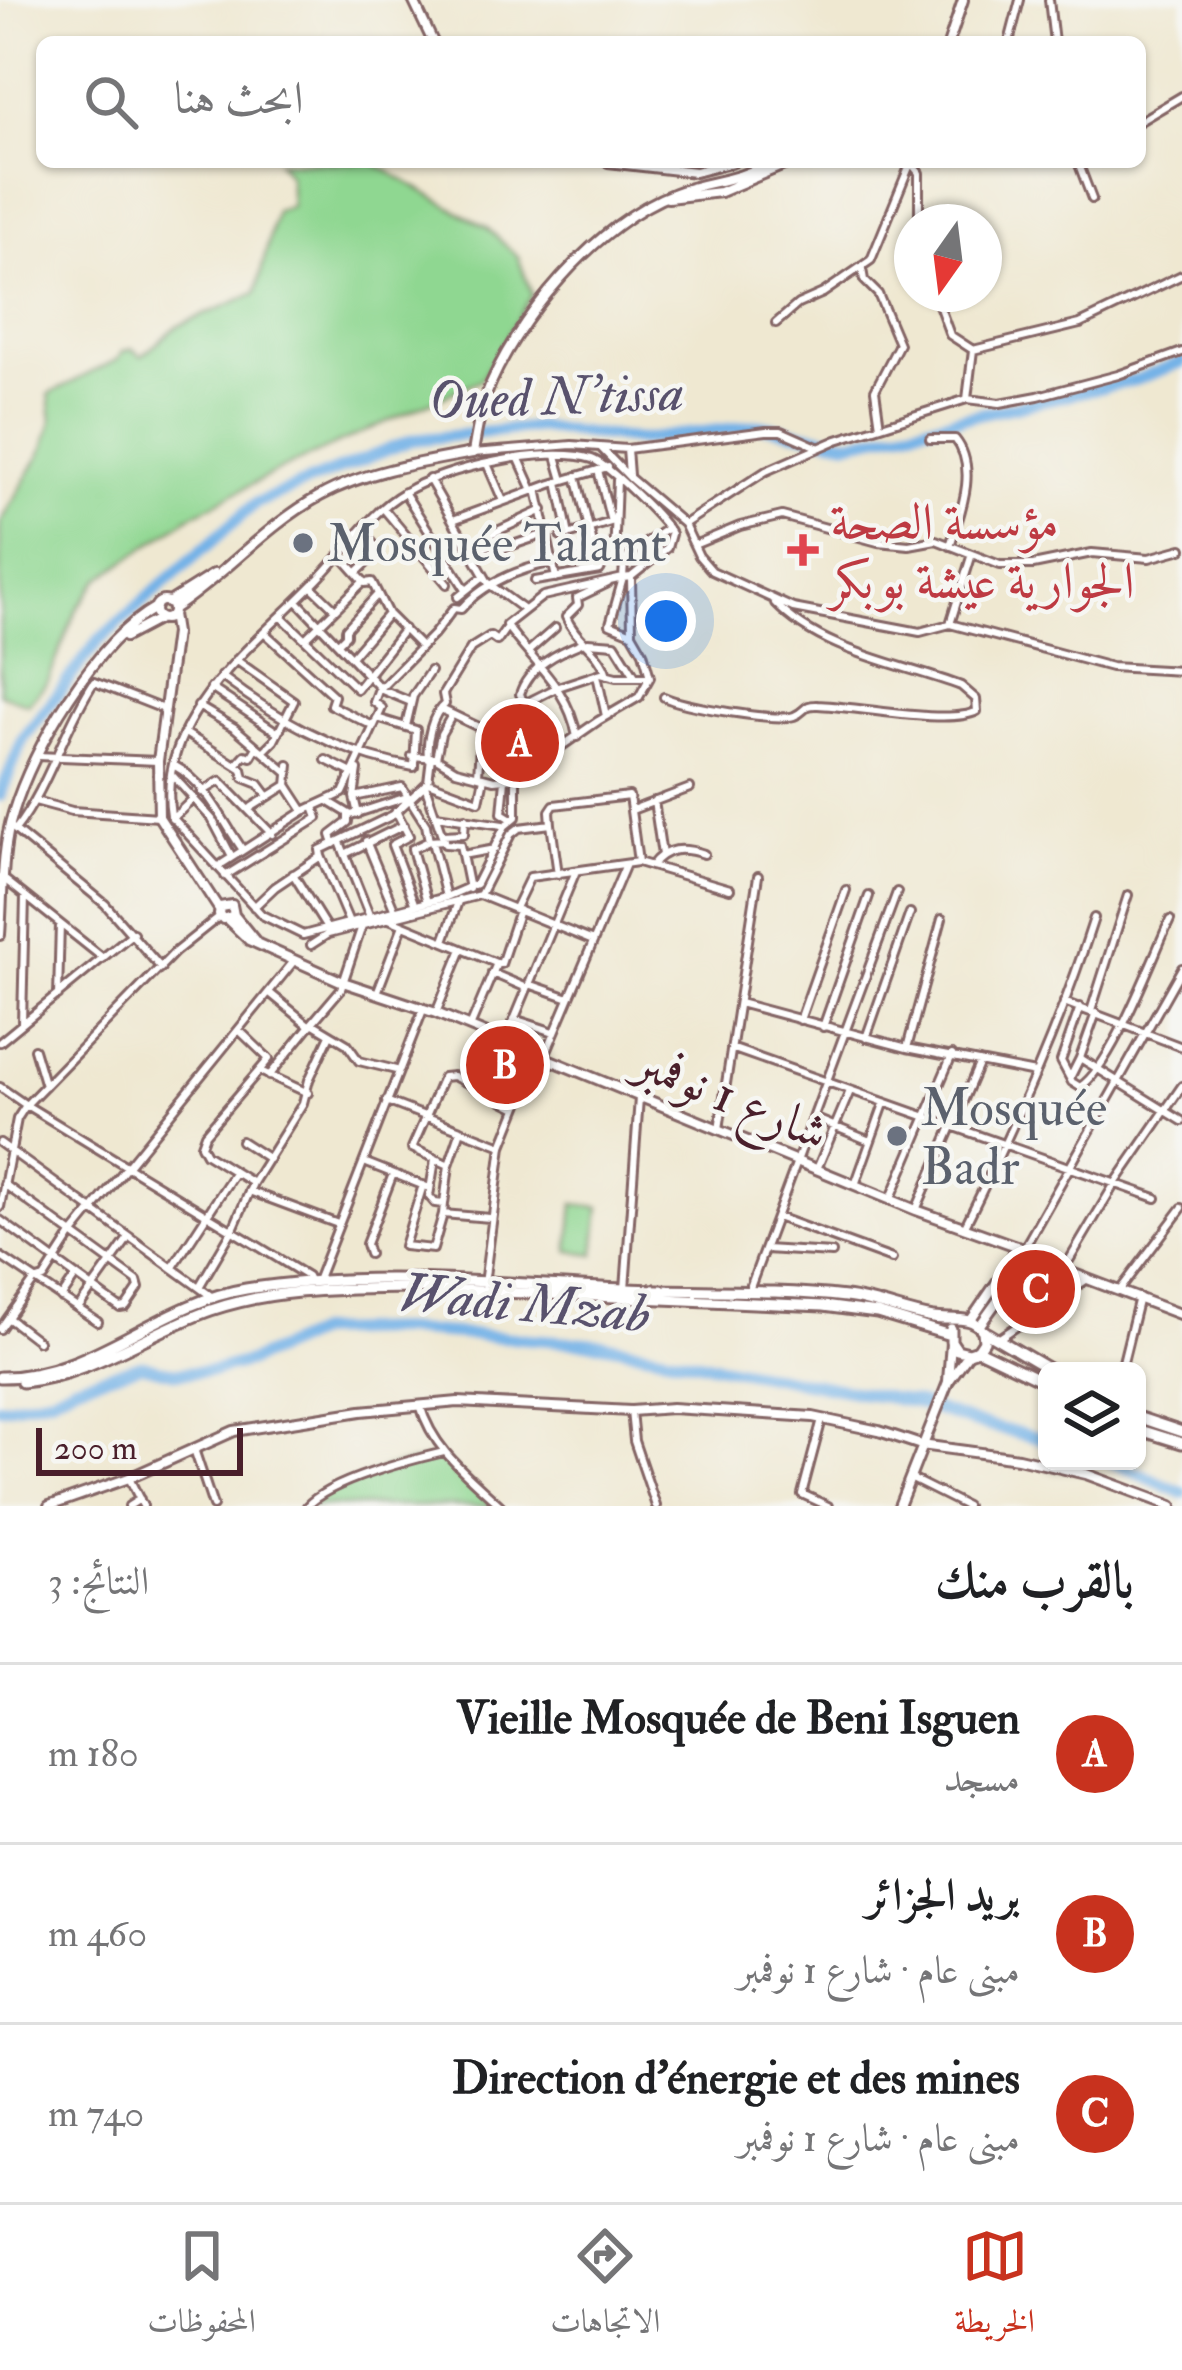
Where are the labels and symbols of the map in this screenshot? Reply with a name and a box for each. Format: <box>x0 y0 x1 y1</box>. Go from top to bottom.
north arrow <box>894 204 1002 312</box>
water label: Oued N'tissa <box>427 359 685 435</box>
place label: مؤسسة الصحة الجوارية عيشة بوبكر <box>825 491 1135 614</box>
place label: Mosquée Talamt <box>327 513 667 577</box>
marker: Mosquée Talamt <box>290 530 316 556</box>
marker: مؤسسة الصحة الجوارية عيشة بوبكر <box>787 534 819 566</box>
your location <box>636 591 696 651</box>
pin: A <box>481 698 559 788</box>
pin: B <box>466 1020 544 1110</box>
street label: شارع 1 نوفمبر <box>617 1028 838 1174</box>
place label: Mosquée Badr <box>921 1077 1107 1200</box>
marker: Mosquée Badr <box>884 1123 910 1149</box>
pin: C <box>997 1244 1075 1334</box>
water label: Wadi Mzab <box>397 1259 653 1349</box>
scale bar <box>36 1422 243 1475</box>

